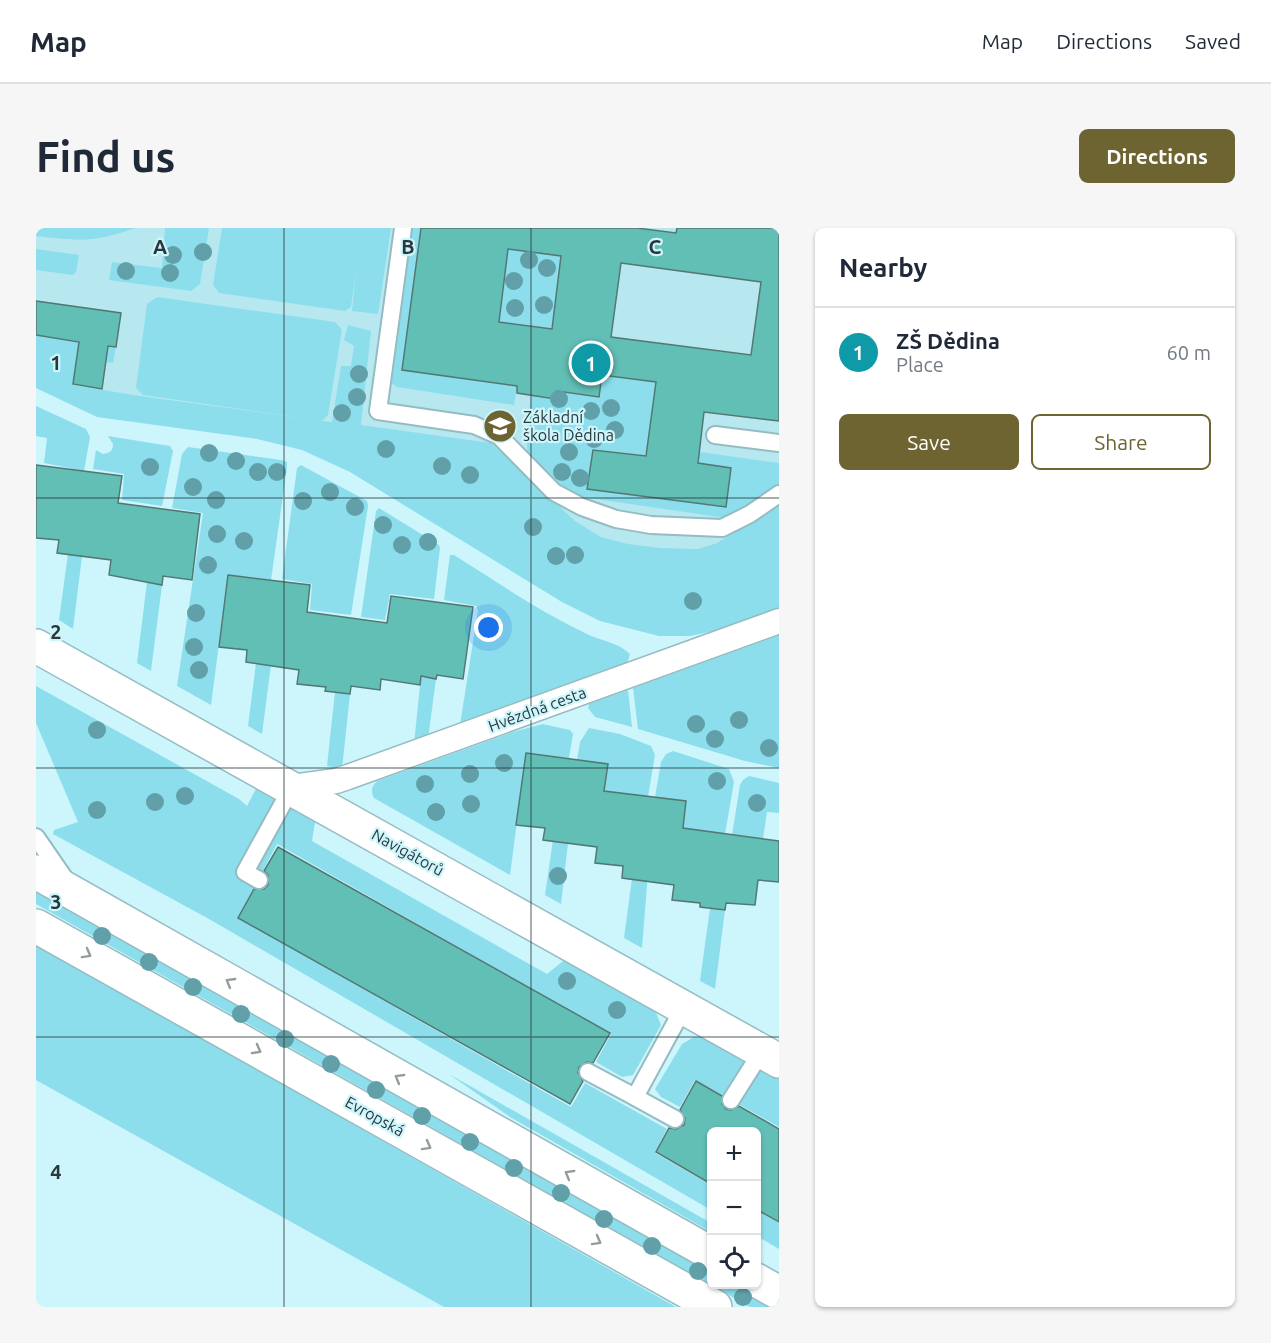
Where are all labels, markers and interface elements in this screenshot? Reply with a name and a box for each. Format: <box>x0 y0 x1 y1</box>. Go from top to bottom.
text: Map <box>30 26 87 57</box>
text: Map <box>982 29 1023 53</box>
text: Directions <box>1056 29 1152 53</box>
text: Saved <box>1185 29 1241 53</box>
button: Directions <box>1079 129 1235 183</box>
text: Find us <box>36 133 175 180</box>
text: A <box>153 235 167 258</box>
text: B <box>401 235 415 258</box>
text: C <box>649 235 662 258</box>
text: Nearby <box>839 253 927 282</box>
text: ZŠ Dědina <box>896 328 1000 353</box>
pin: 1 <box>572 340 610 386</box>
text: 1 <box>853 341 864 364</box>
text: 60 m <box>1167 341 1211 364</box>
text: 1 <box>50 351 62 374</box>
text: Place <box>896 353 944 376</box>
school or university icon: Základní škola Dědina <box>482 408 518 444</box>
place label: Základní škola Dědina <box>523 408 614 444</box>
button: Save <box>839 414 1019 470</box>
button: Share <box>1031 414 1211 470</box>
your location <box>474 613 503 642</box>
text: 2 <box>50 620 62 643</box>
street label: Hvězdná cesta <box>486 683 588 735</box>
street label: Navigátorů <box>369 825 447 879</box>
text: 3 <box>50 890 62 913</box>
one-way arrow <box>81 947 91 959</box>
one-way arrow <box>226 978 236 989</box>
one-way arrow <box>251 1043 261 1054</box>
one-way arrow <box>395 1074 406 1085</box>
street label: Evropská <box>342 1092 408 1140</box>
map controls <box>707 1127 761 1289</box>
button: + <box>707 1127 761 1181</box>
one-way arrow <box>421 1138 431 1150</box>
text: 4 <box>50 1160 62 1183</box>
one-way arrow <box>565 1170 575 1181</box>
button: − <box>707 1181 761 1235</box>
one-way arrow <box>591 1234 601 1245</box>
button: locate <box>707 1235 761 1289</box>

